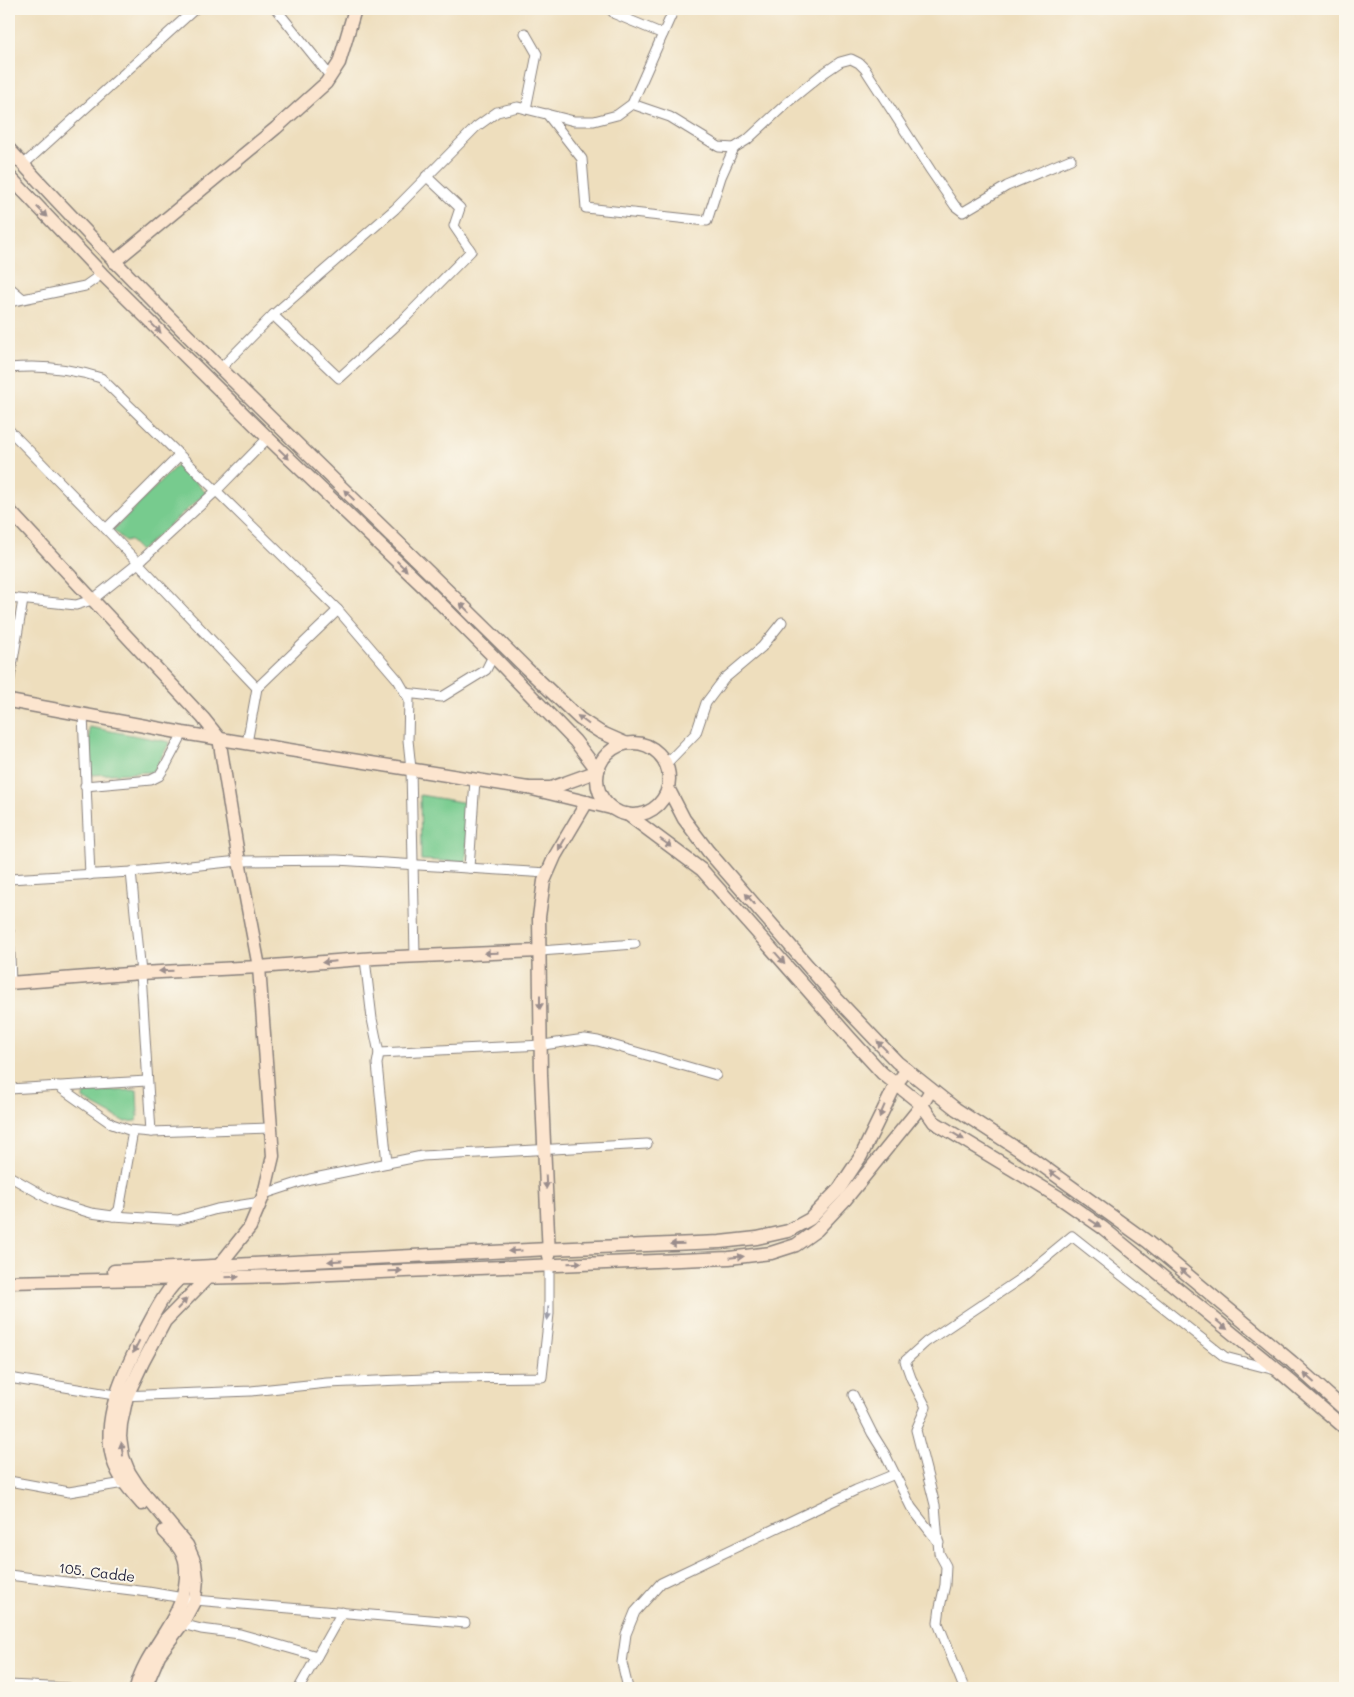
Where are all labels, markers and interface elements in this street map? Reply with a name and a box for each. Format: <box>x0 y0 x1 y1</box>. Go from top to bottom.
one-way arrow <box>36 205 48 217</box>
one-way arrow <box>150 321 162 333</box>
one-way arrow <box>278 448 290 460</box>
one-way arrow <box>343 489 355 501</box>
one-way arrow <box>395 560 407 572</box>
one-way arrow <box>460 602 472 614</box>
one-way arrow <box>576 715 590 725</box>
one-way arrow <box>558 838 567 851</box>
one-way arrow <box>659 838 673 848</box>
one-way arrow <box>744 893 755 906</box>
one-way arrow <box>483 950 499 958</box>
one-way arrow <box>775 951 786 964</box>
one-way arrow <box>320 958 336 966</box>
one-way arrow <box>158 968 174 976</box>
one-way arrow <box>536 994 544 1010</box>
one-way arrow <box>876 1040 888 1052</box>
one-way arrow <box>877 1104 885 1118</box>
one-way arrow <box>952 1131 965 1140</box>
one-way arrow <box>1048 1170 1062 1180</box>
one-way arrow <box>543 1174 551 1190</box>
one-way arrow <box>1088 1218 1102 1228</box>
one-way arrow <box>669 1240 685 1248</box>
one-way arrow <box>507 1247 523 1255</box>
one-way arrow <box>729 1253 745 1261</box>
one-way arrow <box>327 1257 343 1265</box>
one-way arrow <box>567 1259 583 1267</box>
one-way arrow <box>387 1267 403 1275</box>
one-way arrow <box>1179 1267 1192 1278</box>
one-way arrow <box>225 1273 241 1281</box>
one-way arrow <box>176 1298 188 1310</box>
one-way arrow <box>544 1305 552 1321</box>
one-way arrow <box>1215 1319 1228 1330</box>
one-way arrow <box>132 1340 140 1354</box>
one-way arrow <box>1302 1372 1315 1383</box>
one-way arrow <box>118 1441 126 1457</box>
street label: 105. Cadde <box>58 1558 136 1586</box>

